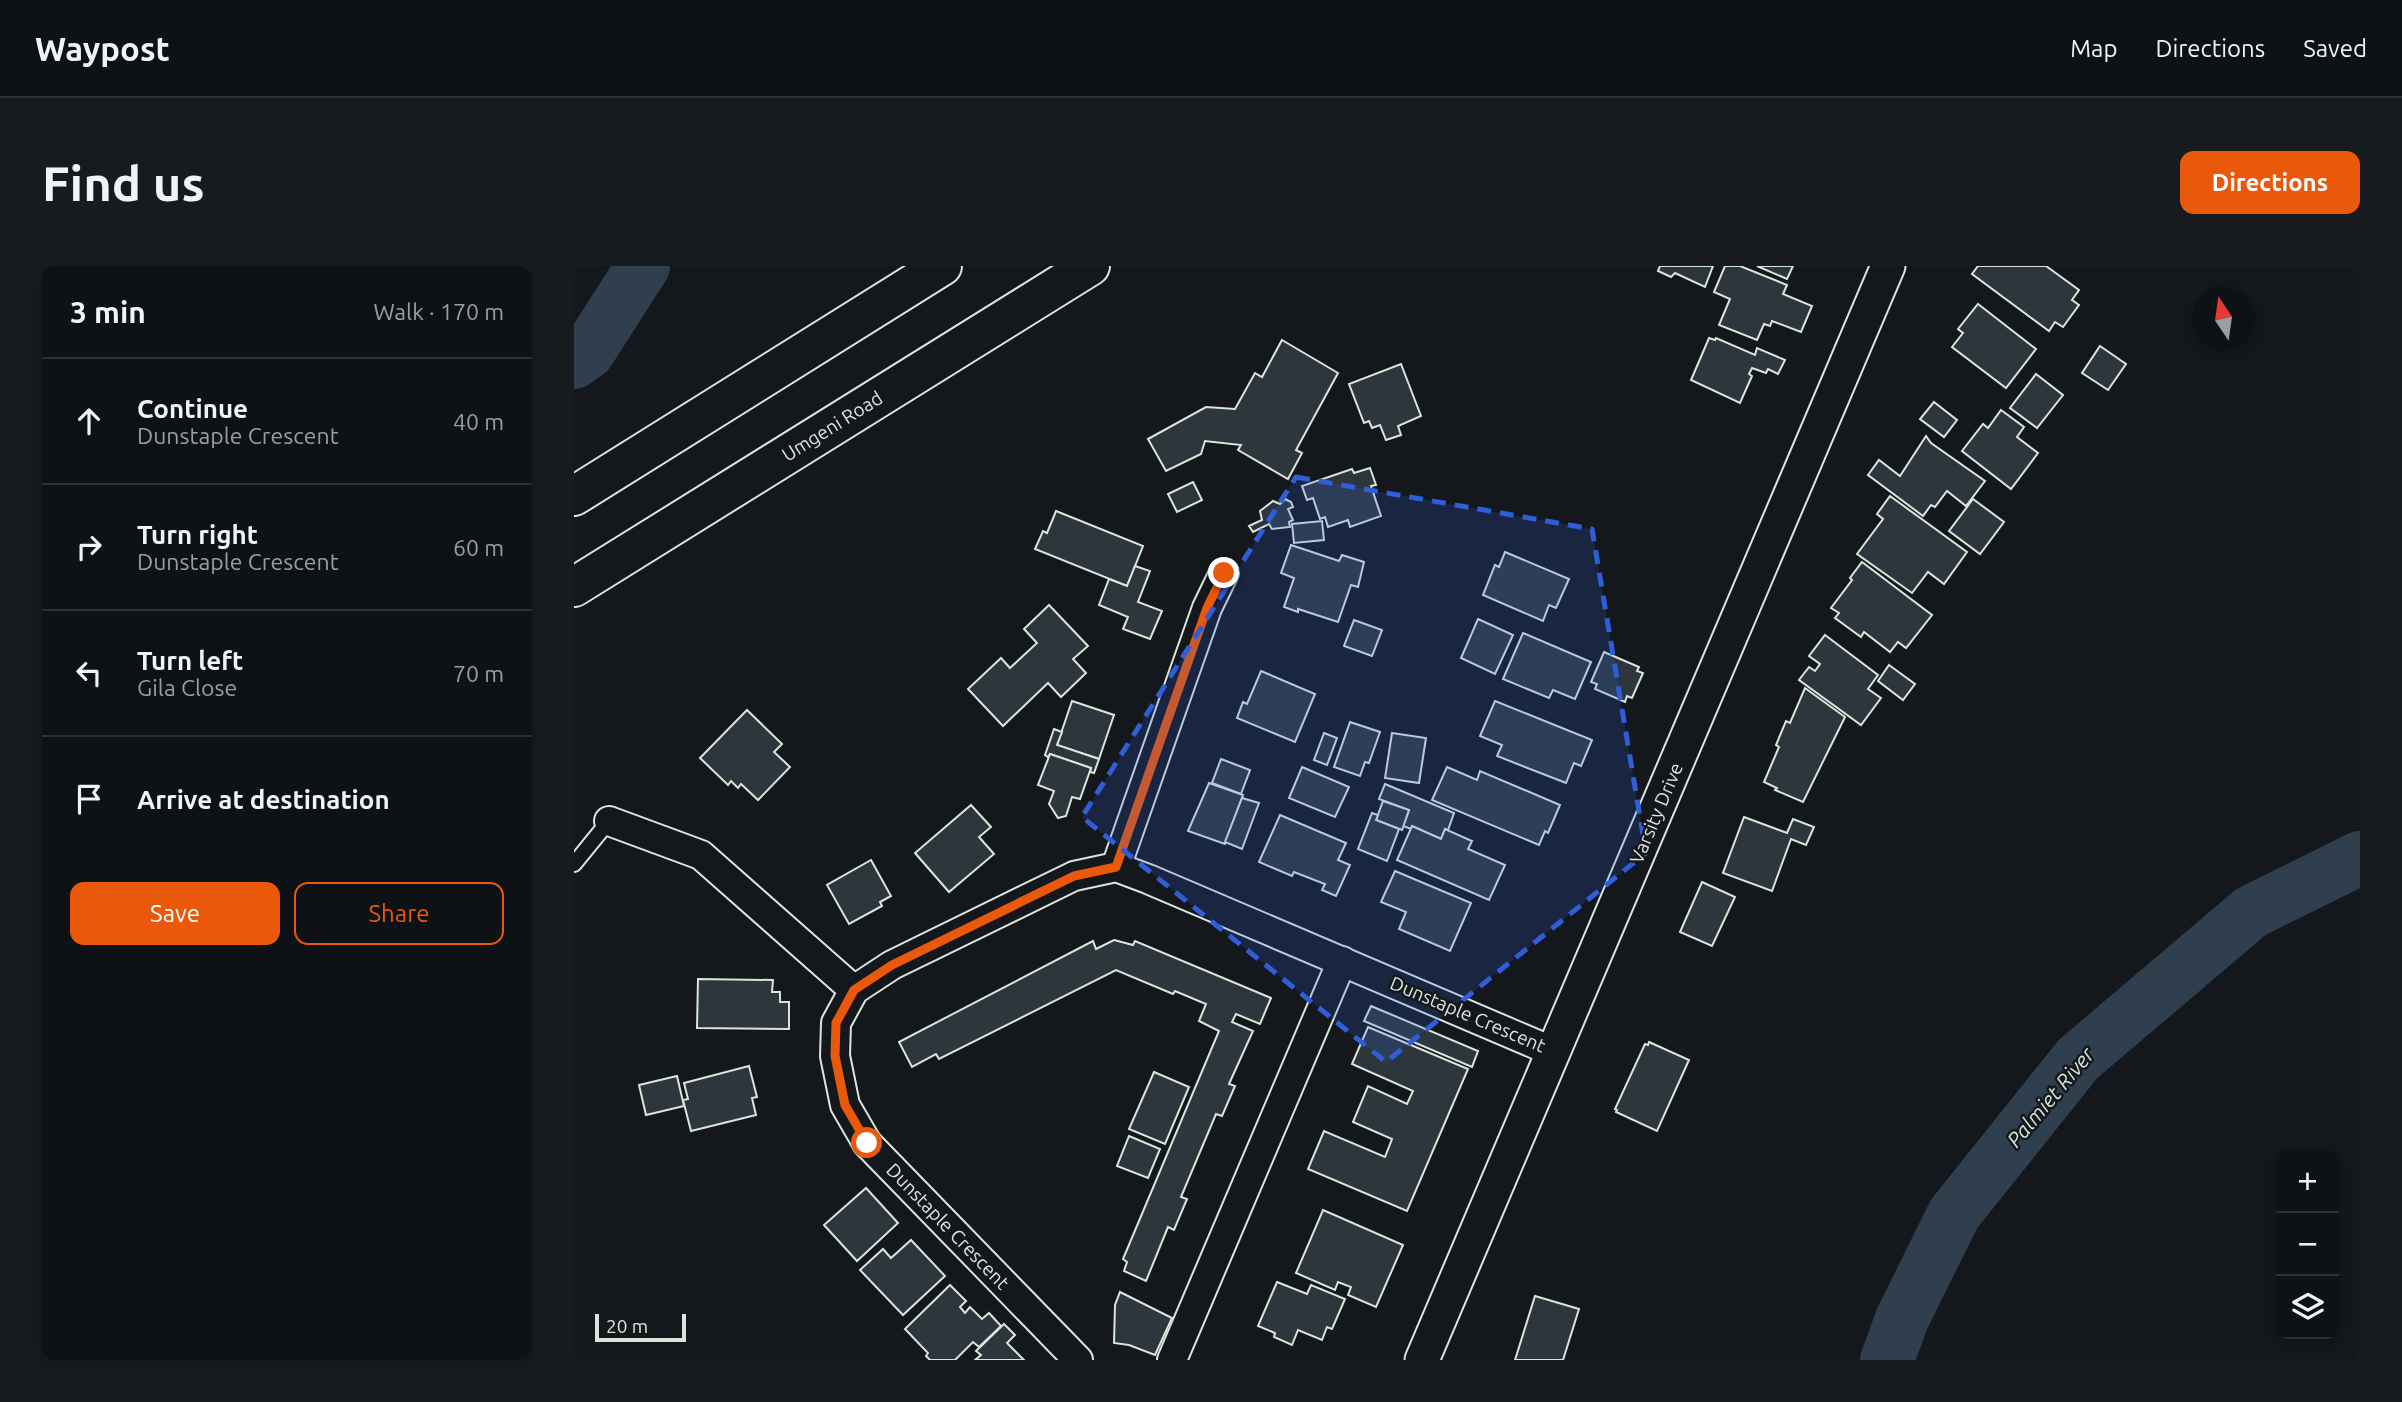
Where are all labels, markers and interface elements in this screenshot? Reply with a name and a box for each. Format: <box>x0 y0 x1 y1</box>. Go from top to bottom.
text: Waypost <box>35 30 170 67</box>
text: Map <box>2070 35 2117 62</box>
text: Directions <box>2155 35 2265 62</box>
text: Saved <box>2303 35 2367 62</box>
button: Directions <box>2180 151 2360 214</box>
text: Find us <box>42 155 205 210</box>
north arrow <box>2192 287 2255 350</box>
text: 3 min <box>70 295 146 329</box>
text: Walk · 170 m <box>373 299 504 324</box>
street label: Umgeni Road <box>778 386 886 466</box>
text: Continue <box>137 394 248 423</box>
icon: ahead <box>70 402 108 440</box>
text: 40 m <box>453 409 504 434</box>
text: Dunstaple Crescent <box>137 423 339 448</box>
text: Turn right <box>137 520 258 549</box>
icon: right <box>70 528 108 566</box>
text: 60 m <box>453 535 504 560</box>
text: Dunstaple Crescent <box>137 549 339 574</box>
route end <box>1208 557 1239 588</box>
text: Turn left <box>137 646 243 675</box>
icon: left <box>70 654 108 692</box>
text: 70 m <box>453 661 504 686</box>
text: Gila Close <box>137 675 237 700</box>
street label: Varsity Drive <box>1625 759 1687 867</box>
icon: arrive <box>70 780 108 818</box>
text: Arrive at destination <box>137 785 390 814</box>
button: Save <box>70 882 280 945</box>
button: Share <box>294 882 504 945</box>
street label: Dunstaple Crescent <box>1387 971 1549 1057</box>
water label: Palmiet River <box>2001 1042 2099 1152</box>
route start <box>851 1127 882 1158</box>
map controls <box>2276 1150 2339 1339</box>
button: + <box>2276 1150 2339 1213</box>
street label: Dunstaple Crescent <box>882 1158 1014 1294</box>
button: − <box>2276 1213 2339 1276</box>
button: layers <box>2276 1276 2339 1339</box>
scale bar <box>595 1311 686 1343</box>
text: 20 m <box>606 1315 648 1337</box>

